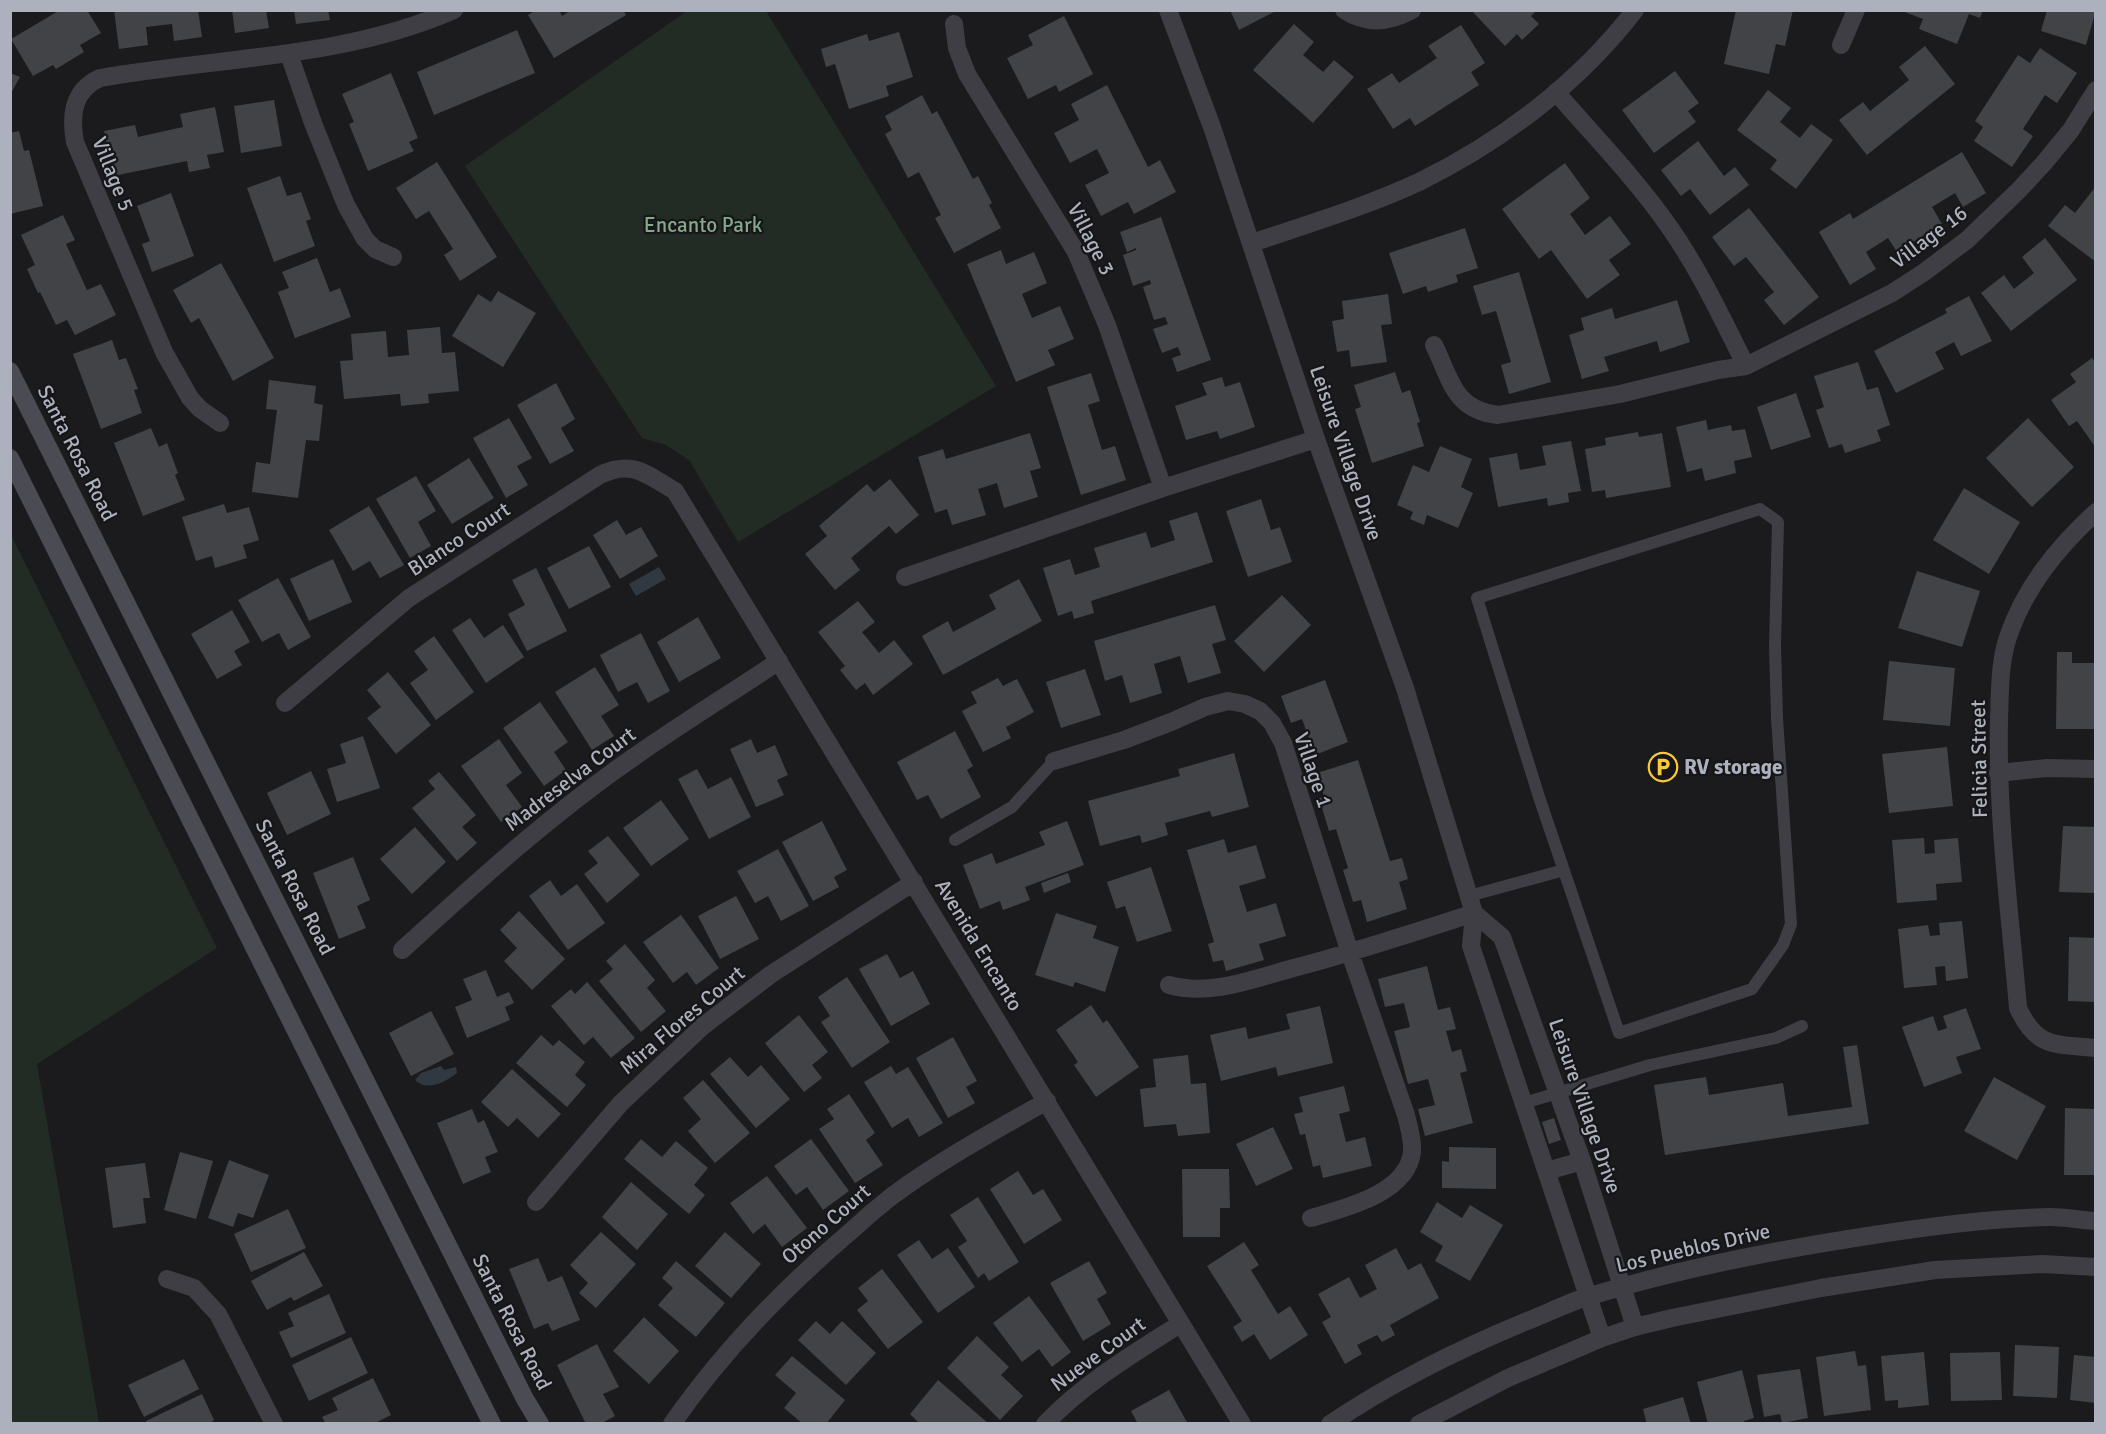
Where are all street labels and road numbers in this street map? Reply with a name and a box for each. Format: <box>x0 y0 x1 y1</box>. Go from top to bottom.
street label: Village 5 <box>86 133 140 215</box>
street label: Village 3 <box>1062 198 1120 280</box>
street label: Village 16 <box>1885 200 1973 274</box>
street label: Leisure Village Drive <box>1304 362 1388 544</box>
street label: Santa Rosa Road <box>32 381 122 525</box>
street label: Blanco Court <box>403 496 515 582</box>
street label: Felicia Street <box>1965 700 1993 818</box>
street label: Madreselva Court <box>499 721 641 837</box>
street label: Village 1 <box>1288 729 1338 811</box>
street label: Santa Rosa Road <box>250 815 340 959</box>
street label: Avenida Encanto <box>929 874 1029 1016</box>
street label: Mira Flores Court <box>614 960 750 1080</box>
street label: Leisure Village Drive <box>1543 1015 1627 1197</box>
street label: Otono Court <box>776 1178 876 1270</box>
street label: Los Pueblos Drive <box>1613 1218 1773 1278</box>
street label: Santa Rosa Road <box>467 1250 557 1394</box>
street label: Nueve Court <box>1046 1311 1150 1397</box>

